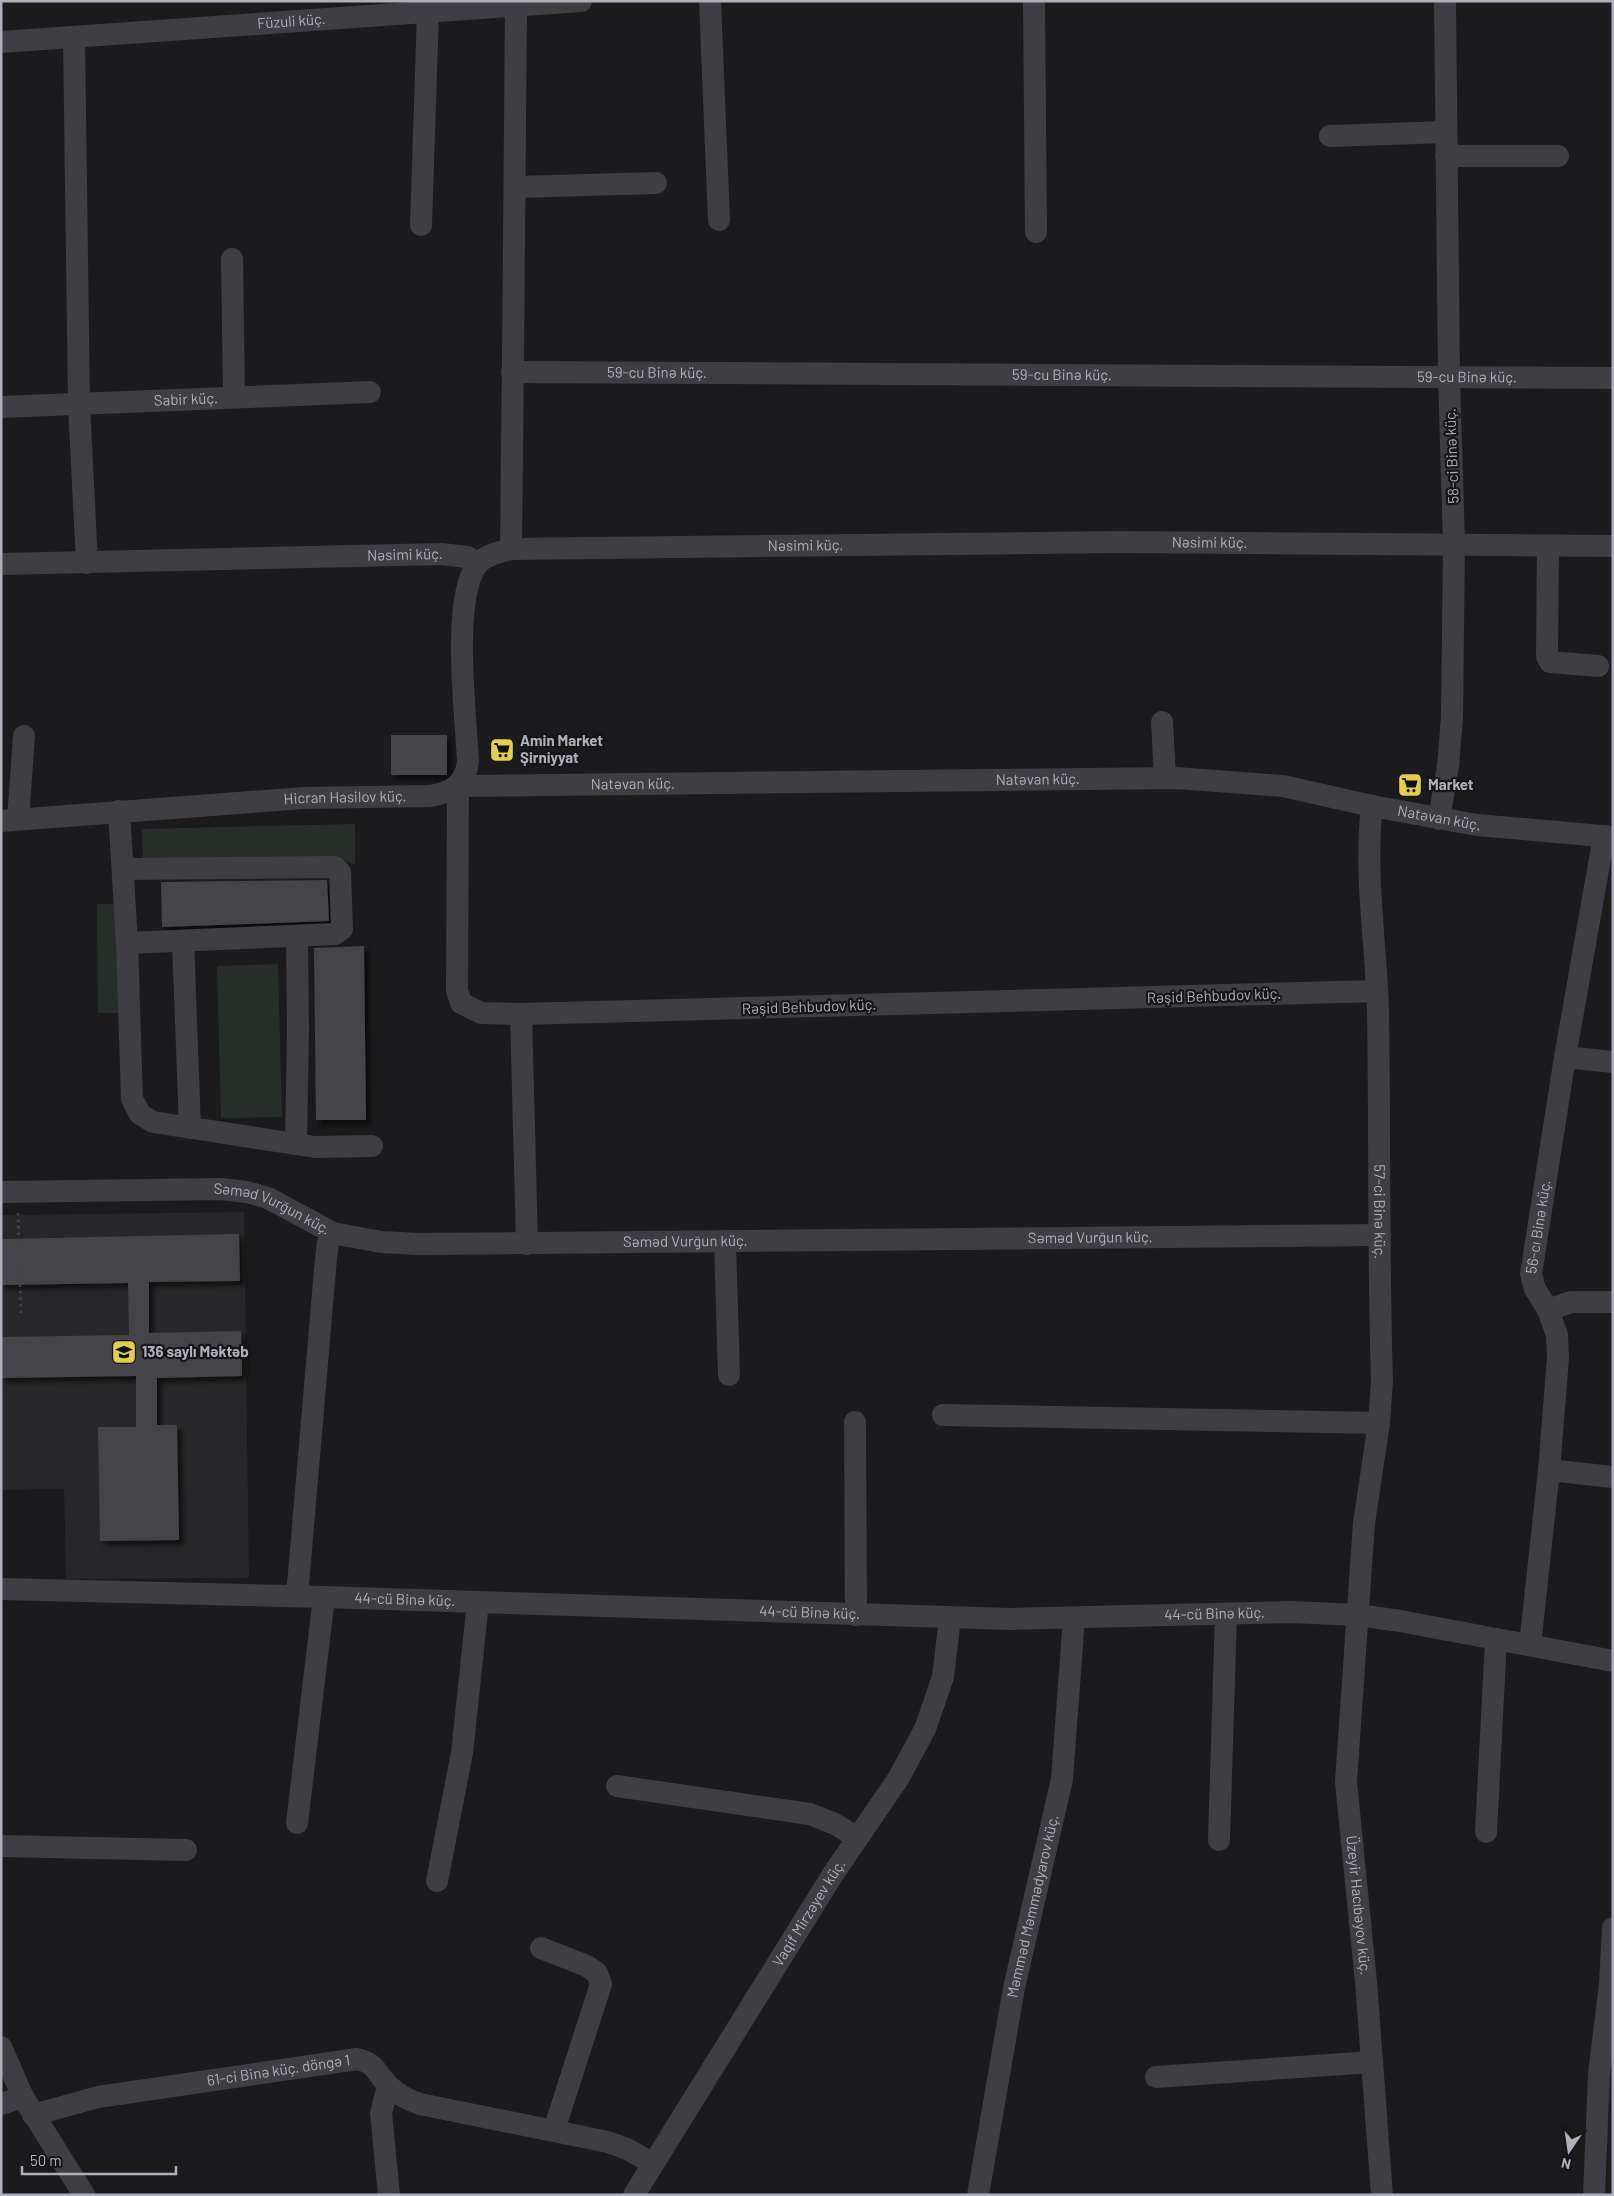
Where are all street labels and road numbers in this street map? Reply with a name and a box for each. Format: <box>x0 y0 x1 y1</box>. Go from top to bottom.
street label: Füzuli küç. <box>256 9 326 32</box>
street label: 59-cu Binə küç. <box>607 363 707 381</box>
street label: 59-cu Binə küç. <box>1012 365 1112 383</box>
street label: 59-cu Binə küç. <box>1417 367 1517 385</box>
street label: Sabir küç. <box>153 388 218 409</box>
street label: 58-ci Binə küç. <box>1440 408 1462 504</box>
street label: Nəsimi küç. <box>1172 532 1247 551</box>
street label: Nəsimi küç. <box>768 535 843 554</box>
street label: Nəsimi küç. <box>367 544 443 564</box>
street label: Natəvan küç. <box>995 769 1080 788</box>
street label: Natəvan küç. <box>591 774 675 793</box>
street label: Hicran Hasilov küç. <box>283 786 407 808</box>
street label: Natəvan küç. <box>1396 801 1481 833</box>
street label: Rəşid Behbudov küç. <box>1146 984 1281 1006</box>
street label: Rəşid Behbudov küç. <box>741 995 876 1017</box>
street label: 57-ci Binə küç. <box>1371 1164 1390 1259</box>
street label: 56-cı Binə küç. <box>1521 1178 1554 1275</box>
street label: Səməd Vurğun küç. <box>213 1179 334 1238</box>
street label: Səməd Vurğun küç. <box>1028 1227 1153 1246</box>
street label: Səməd Vurğun küç. <box>623 1231 748 1250</box>
street label: 44-cü Binə küç. <box>354 1588 456 1609</box>
street label: 44-cü Binə küç. <box>759 1601 860 1622</box>
street label: 44-cü Binə küç. <box>1164 1603 1265 1623</box>
street label: Məmməd Məmmədyarov küç. <box>1002 1813 1062 1999</box>
street label: Üzeyir Hacıbəyov küç. <box>1343 1834 1375 1976</box>
street label: Vaqif Mirzəyev küç. <box>768 1855 848 1969</box>
street label: 61-ci Binə küç. döngə 1 <box>206 2050 351 2089</box>

